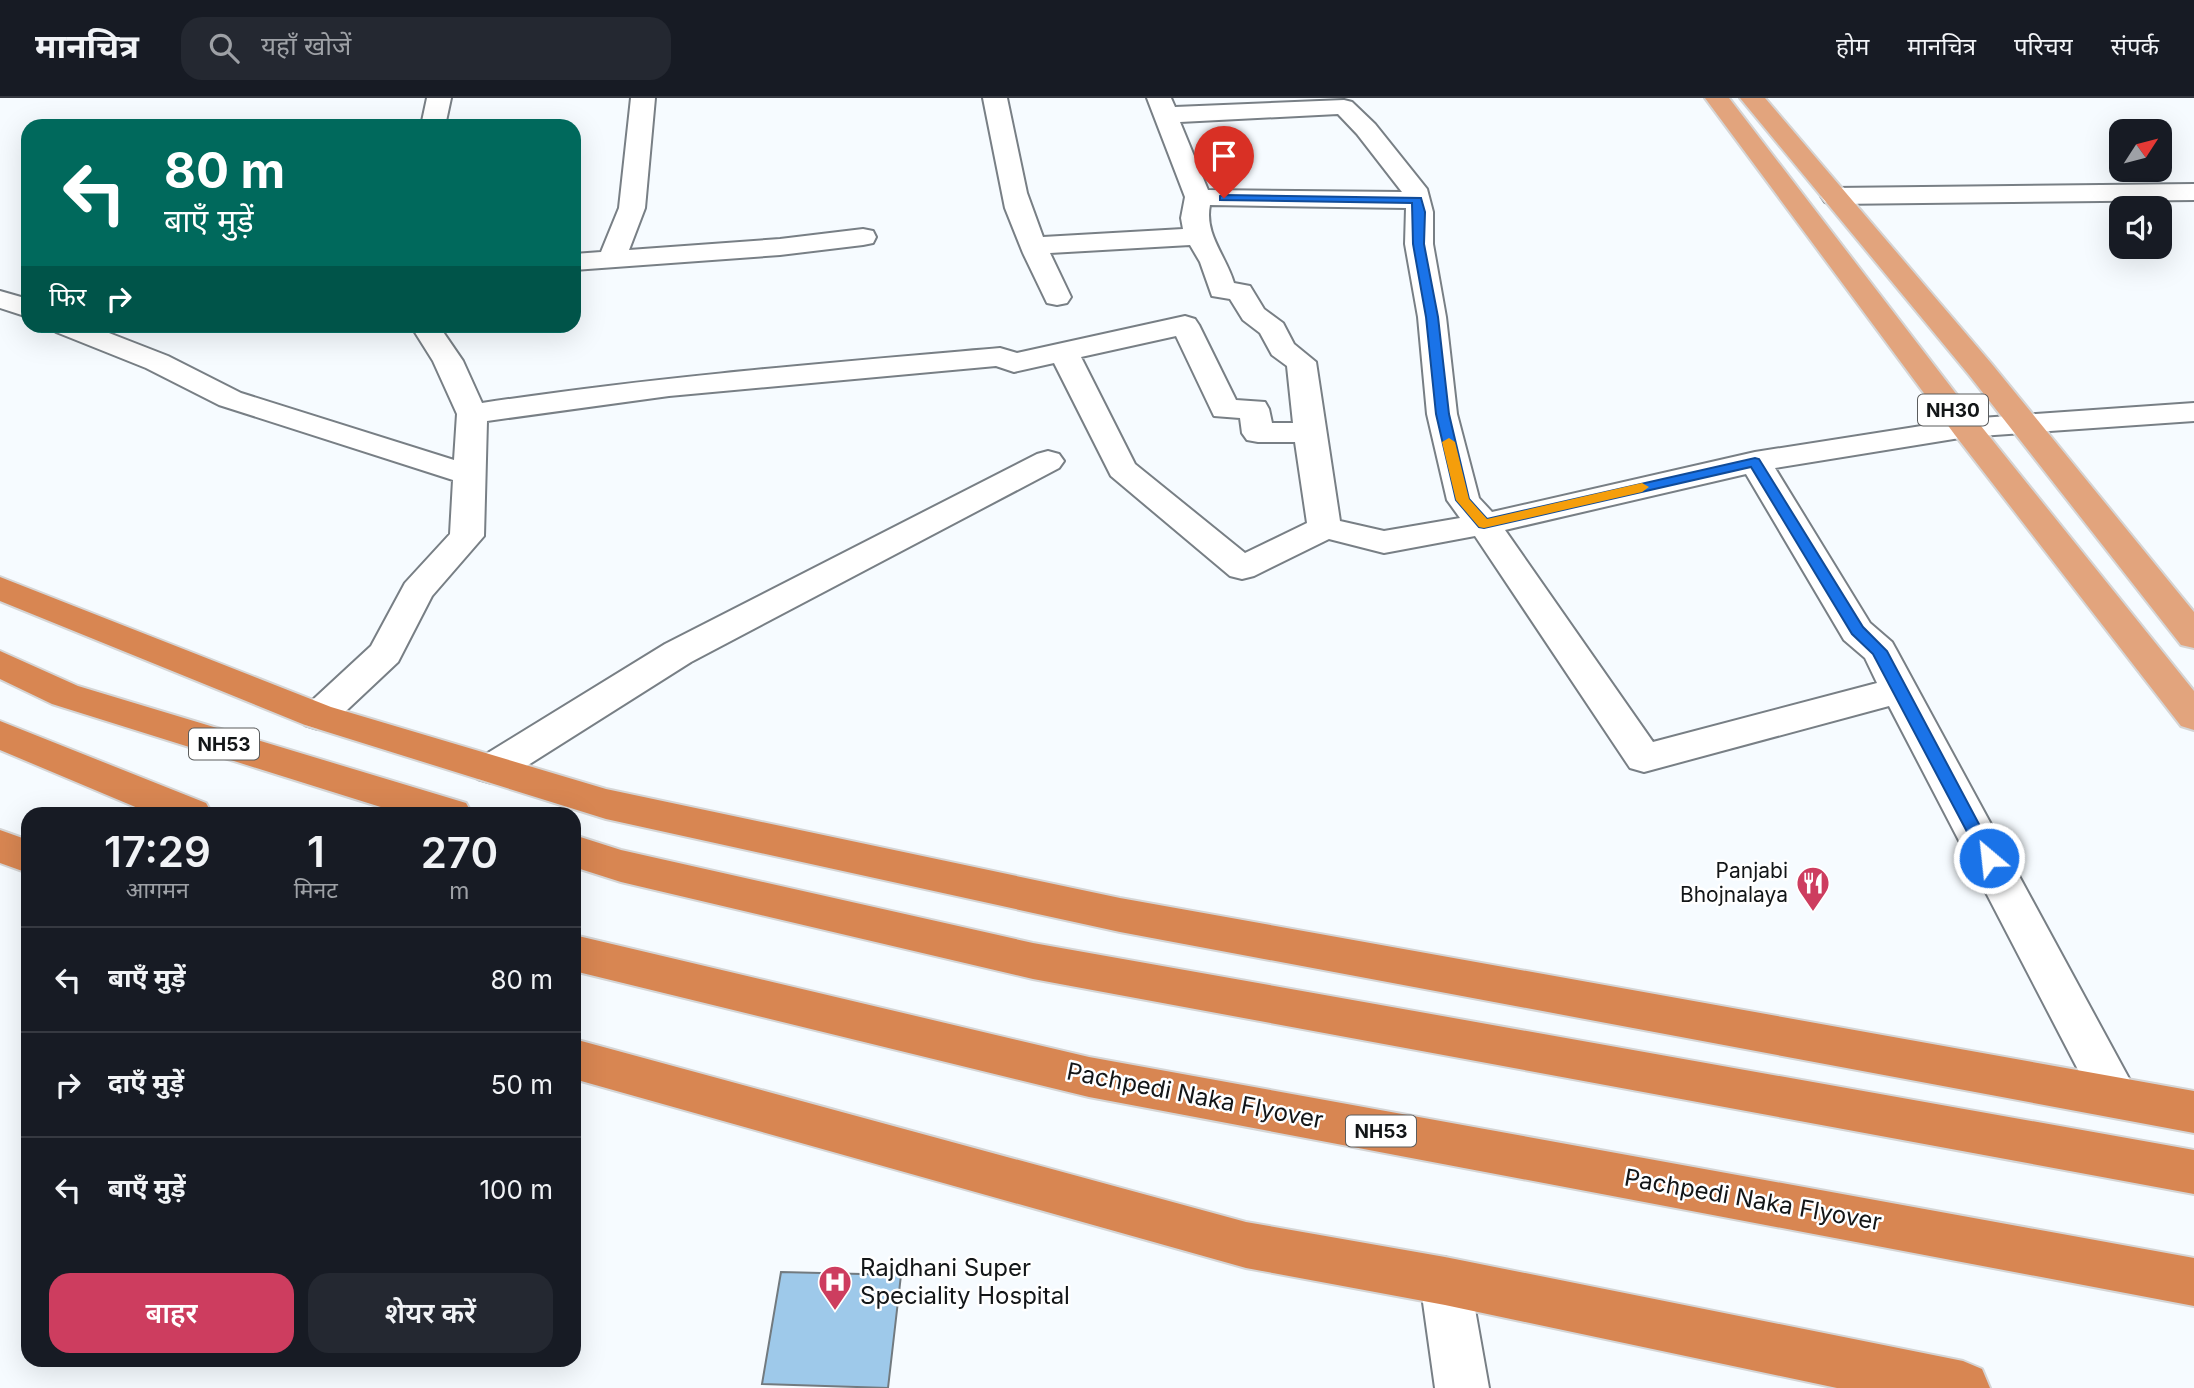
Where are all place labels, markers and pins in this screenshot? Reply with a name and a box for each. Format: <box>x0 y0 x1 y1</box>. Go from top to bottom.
pin <box>1194 126 1254 198</box>
place label: Panjabi Bhojnalaya <box>1680 858 1788 907</box>
restaurant icon: Panjabi Bhojnalaya <box>1794 864 1832 913</box>
place label: Rajdhani Super Speciality Hospital <box>860 1253 1070 1310</box>
hospital icon: Rajdhani Super Speciality Hospital <box>816 1263 854 1312</box>

